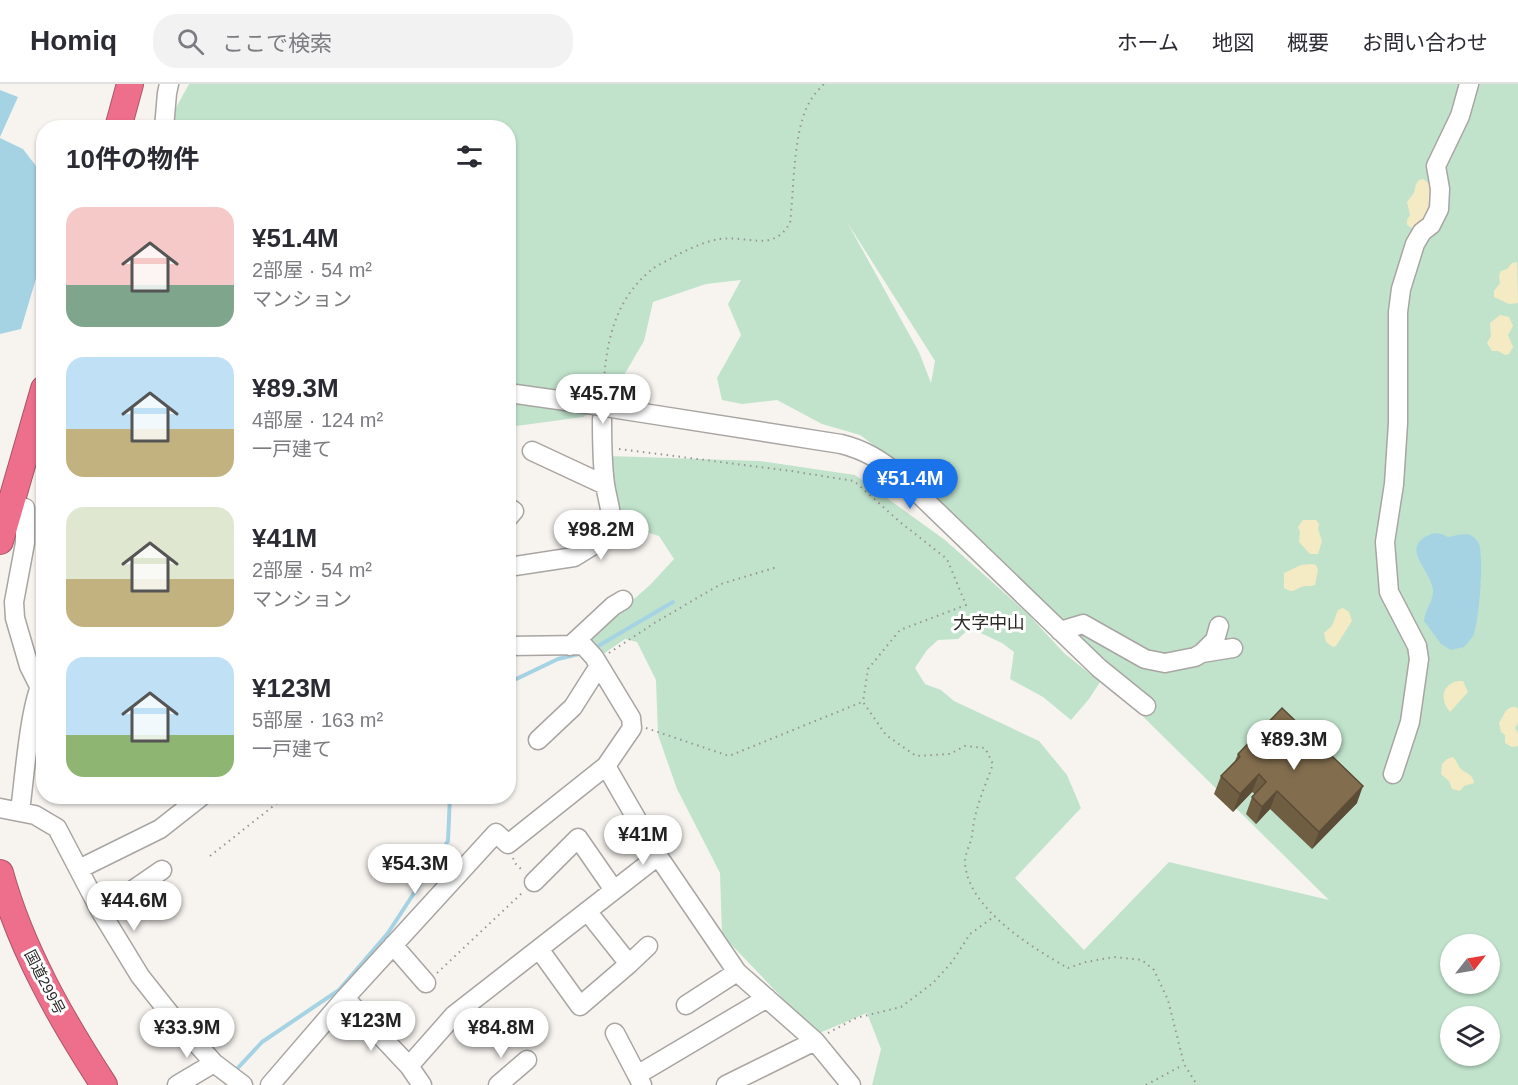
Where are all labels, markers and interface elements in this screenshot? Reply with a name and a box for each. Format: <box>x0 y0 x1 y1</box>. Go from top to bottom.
search box <box>153 14 573 68</box>
text: Homiq <box>30 25 117 56</box>
icon: search <box>174 25 207 58</box>
text: ここで検索 <box>222 31 332 56</box>
text: ホーム <box>1117 31 1179 54</box>
text: 地図 <box>1212 31 1254 54</box>
text: 概要 <box>1287 31 1329 54</box>
text: お問い合わせ <box>1362 31 1488 54</box>
icon: filters <box>453 140 486 173</box>
text: 10件の物件 <box>66 144 199 174</box>
text: ¥51.4M <box>252 223 339 253</box>
icon: home <box>114 231 186 303</box>
text: 2部屋 · 54 m² <box>252 259 372 281</box>
text: マンション <box>252 288 352 310</box>
text: ¥89.3M <box>252 373 339 403</box>
pin: ¥45.7M <box>554 374 652 425</box>
icon: home <box>114 381 186 453</box>
text: ¥45.7M <box>570 382 636 404</box>
text: 4部屋 · 124 m² <box>252 409 383 431</box>
text: 一戸建て <box>252 438 332 460</box>
pin: ¥51.4M <box>861 459 959 510</box>
text: ¥51.4M <box>877 467 943 489</box>
pin: ¥98.2M <box>552 510 650 561</box>
text: ¥98.2M <box>568 518 634 540</box>
text: ¥41M <box>252 523 317 553</box>
icon: home <box>114 531 186 603</box>
text: 2部屋 · 54 m² <box>252 559 372 581</box>
text: マンション <box>252 588 352 610</box>
district label: 大字中山 <box>953 613 1025 633</box>
text: ¥123M <box>252 673 332 703</box>
icon: home <box>114 681 186 753</box>
text: 5部屋 · 163 m² <box>252 709 383 731</box>
pin: ¥89.3M <box>1245 720 1343 771</box>
text: ¥89.3M <box>1261 728 1327 750</box>
text: 一戸建て <box>252 738 332 760</box>
pin: ¥41M <box>607 815 679 866</box>
text: ¥41M <box>618 823 668 845</box>
pin: ¥54.3M <box>366 844 464 895</box>
text: ¥54.3M <box>382 852 448 874</box>
pin: ¥44.6M <box>85 881 183 932</box>
text: ¥44.6M <box>101 889 167 911</box>
north arrow <box>1440 934 1500 994</box>
map controls <box>1440 934 1500 1066</box>
street label: 国道299号 <box>22 947 68 1017</box>
pin: ¥123M <box>329 1001 413 1052</box>
button: layers <box>1440 1006 1500 1066</box>
pin: ¥33.9M <box>138 1008 236 1059</box>
pin: ¥84.8M <box>452 1008 550 1059</box>
text: ¥123M <box>340 1009 402 1031</box>
text: ¥33.9M <box>154 1016 220 1038</box>
text: ¥84.8M <box>468 1016 534 1038</box>

